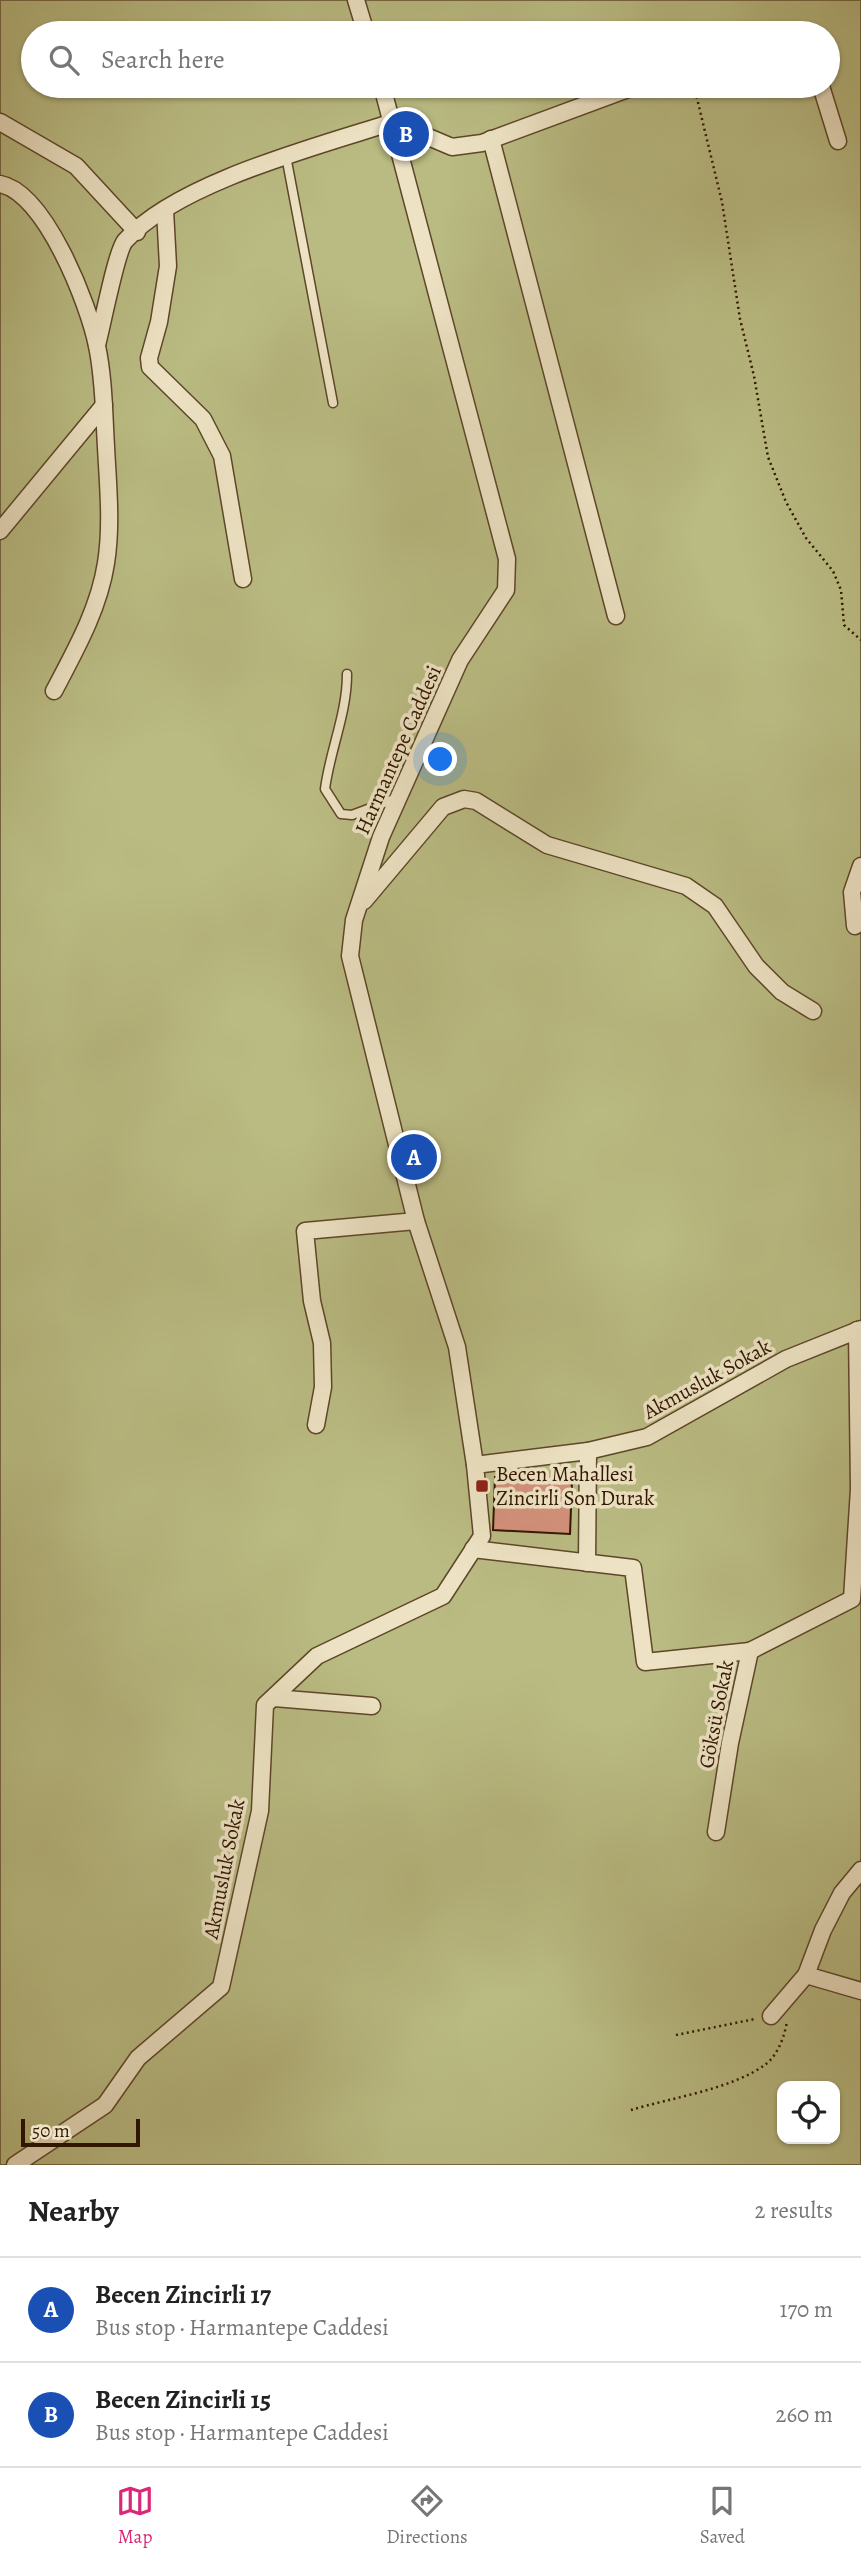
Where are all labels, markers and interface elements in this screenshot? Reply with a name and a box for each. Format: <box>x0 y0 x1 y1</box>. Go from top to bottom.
search box <box>21 21 840 98</box>
icon: search <box>45 41 83 79</box>
text: Search here <box>101 42 225 77</box>
pin: B <box>383 108 429 160</box>
street label: Harmantepe Caddesi <box>348 661 448 839</box>
your location <box>423 742 457 776</box>
pin: A <box>391 1131 437 1183</box>
street label: Akmusluk Sokak <box>637 1332 776 1426</box>
place label: Becen Mahallesi Zincirli Son Durak <box>496 1460 655 1512</box>
marker: Becen Mahallesi Zincirli Son Durak <box>474 1478 490 1494</box>
street label: Göksü Sokak <box>692 1657 740 1771</box>
street label: Akmusluk Sokak <box>197 1796 251 1942</box>
map controls <box>777 2081 840 2144</box>
button: locate <box>777 2081 840 2144</box>
scale bar <box>21 2116 140 2148</box>
text: 50 m <box>32 2118 70 2144</box>
text: Nearby <box>28 2191 119 2231</box>
text: 2 results <box>755 2195 833 2226</box>
text: Becen Zincirli 17 <box>95 2277 271 2312</box>
text: A <box>44 2294 58 2325</box>
text: 170 m <box>780 2294 833 2325</box>
text: Bus stop · Harmantepe Caddesi <box>95 2312 389 2343</box>
text: Becen Zincirli 15 <box>95 2382 271 2417</box>
text: B <box>44 2399 58 2430</box>
text: 260 m <box>775 2399 833 2430</box>
text: Bus stop · Harmantepe Caddesi <box>95 2417 389 2448</box>
tab: Map <box>116 2482 154 2550</box>
tab: Directions <box>386 2482 468 2550</box>
tab: Saved <box>700 2482 745 2550</box>

